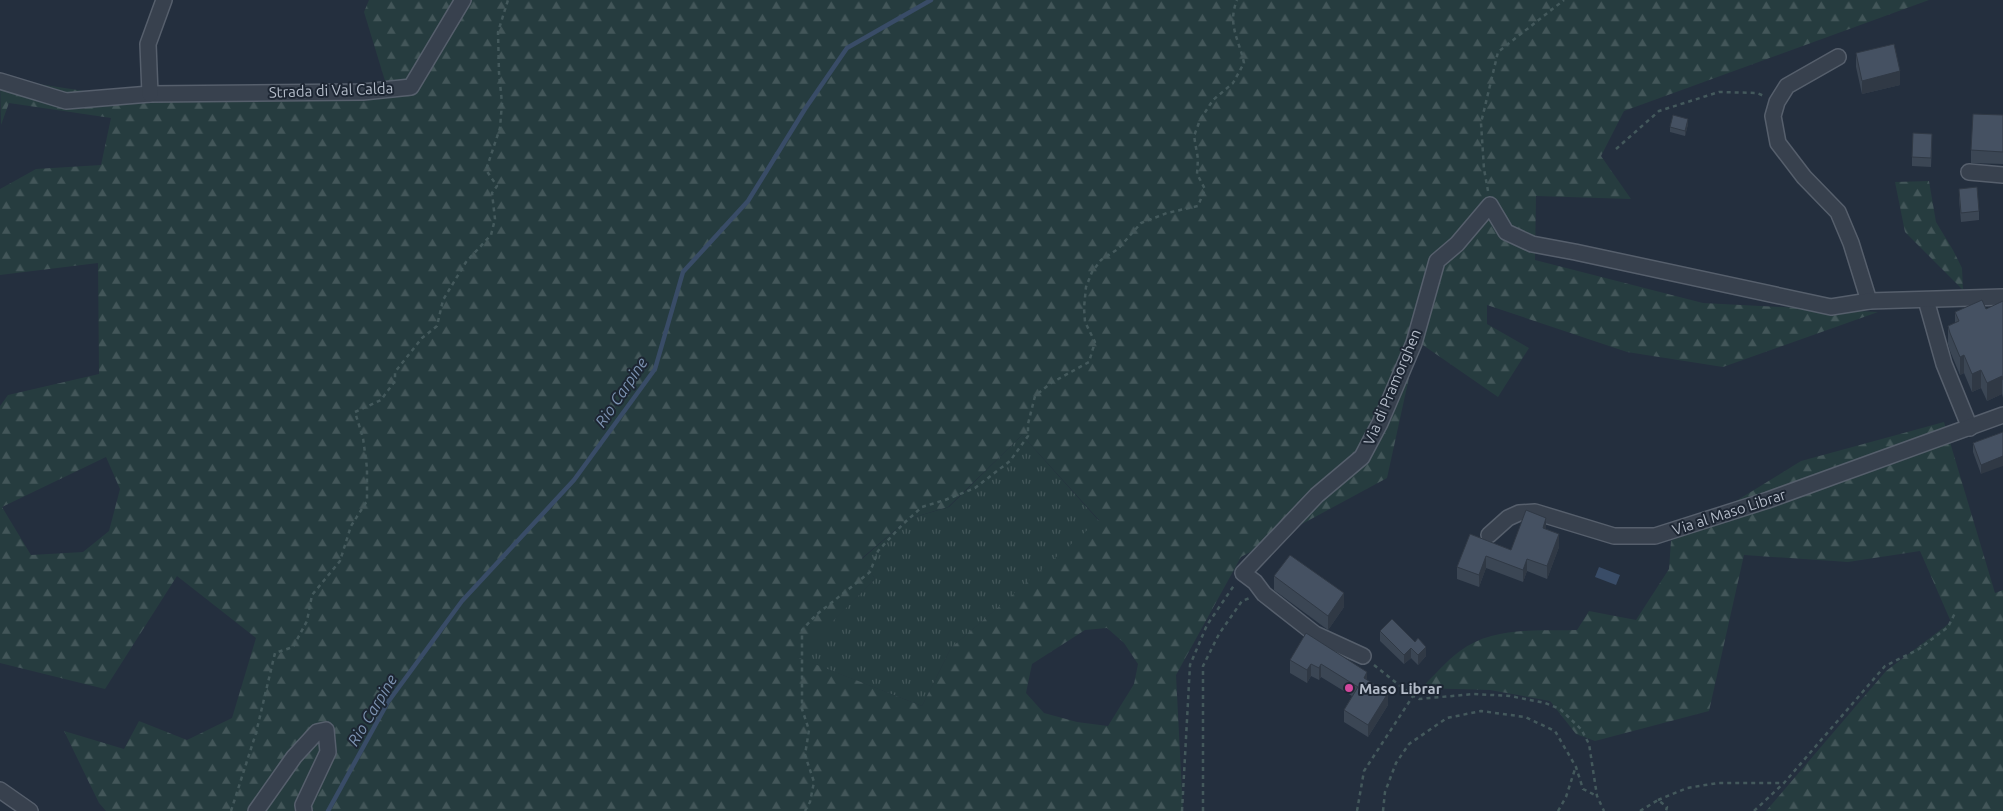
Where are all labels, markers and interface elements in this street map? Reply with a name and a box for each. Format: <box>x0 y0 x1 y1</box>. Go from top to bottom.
street label: Strada di Val Calda <box>268 79 394 101</box>
street label: Via di Pramorghen <box>1360 326 1424 448</box>
water label: Rio Carpine <box>591 354 651 430</box>
street label: Via al Maso Librar <box>1670 486 1788 538</box>
water label: Rio Carpine <box>344 671 400 749</box>
place label: Maso Librar <box>1359 680 1443 697</box>
marker: Maso Librar <box>1343 682 1355 694</box>

